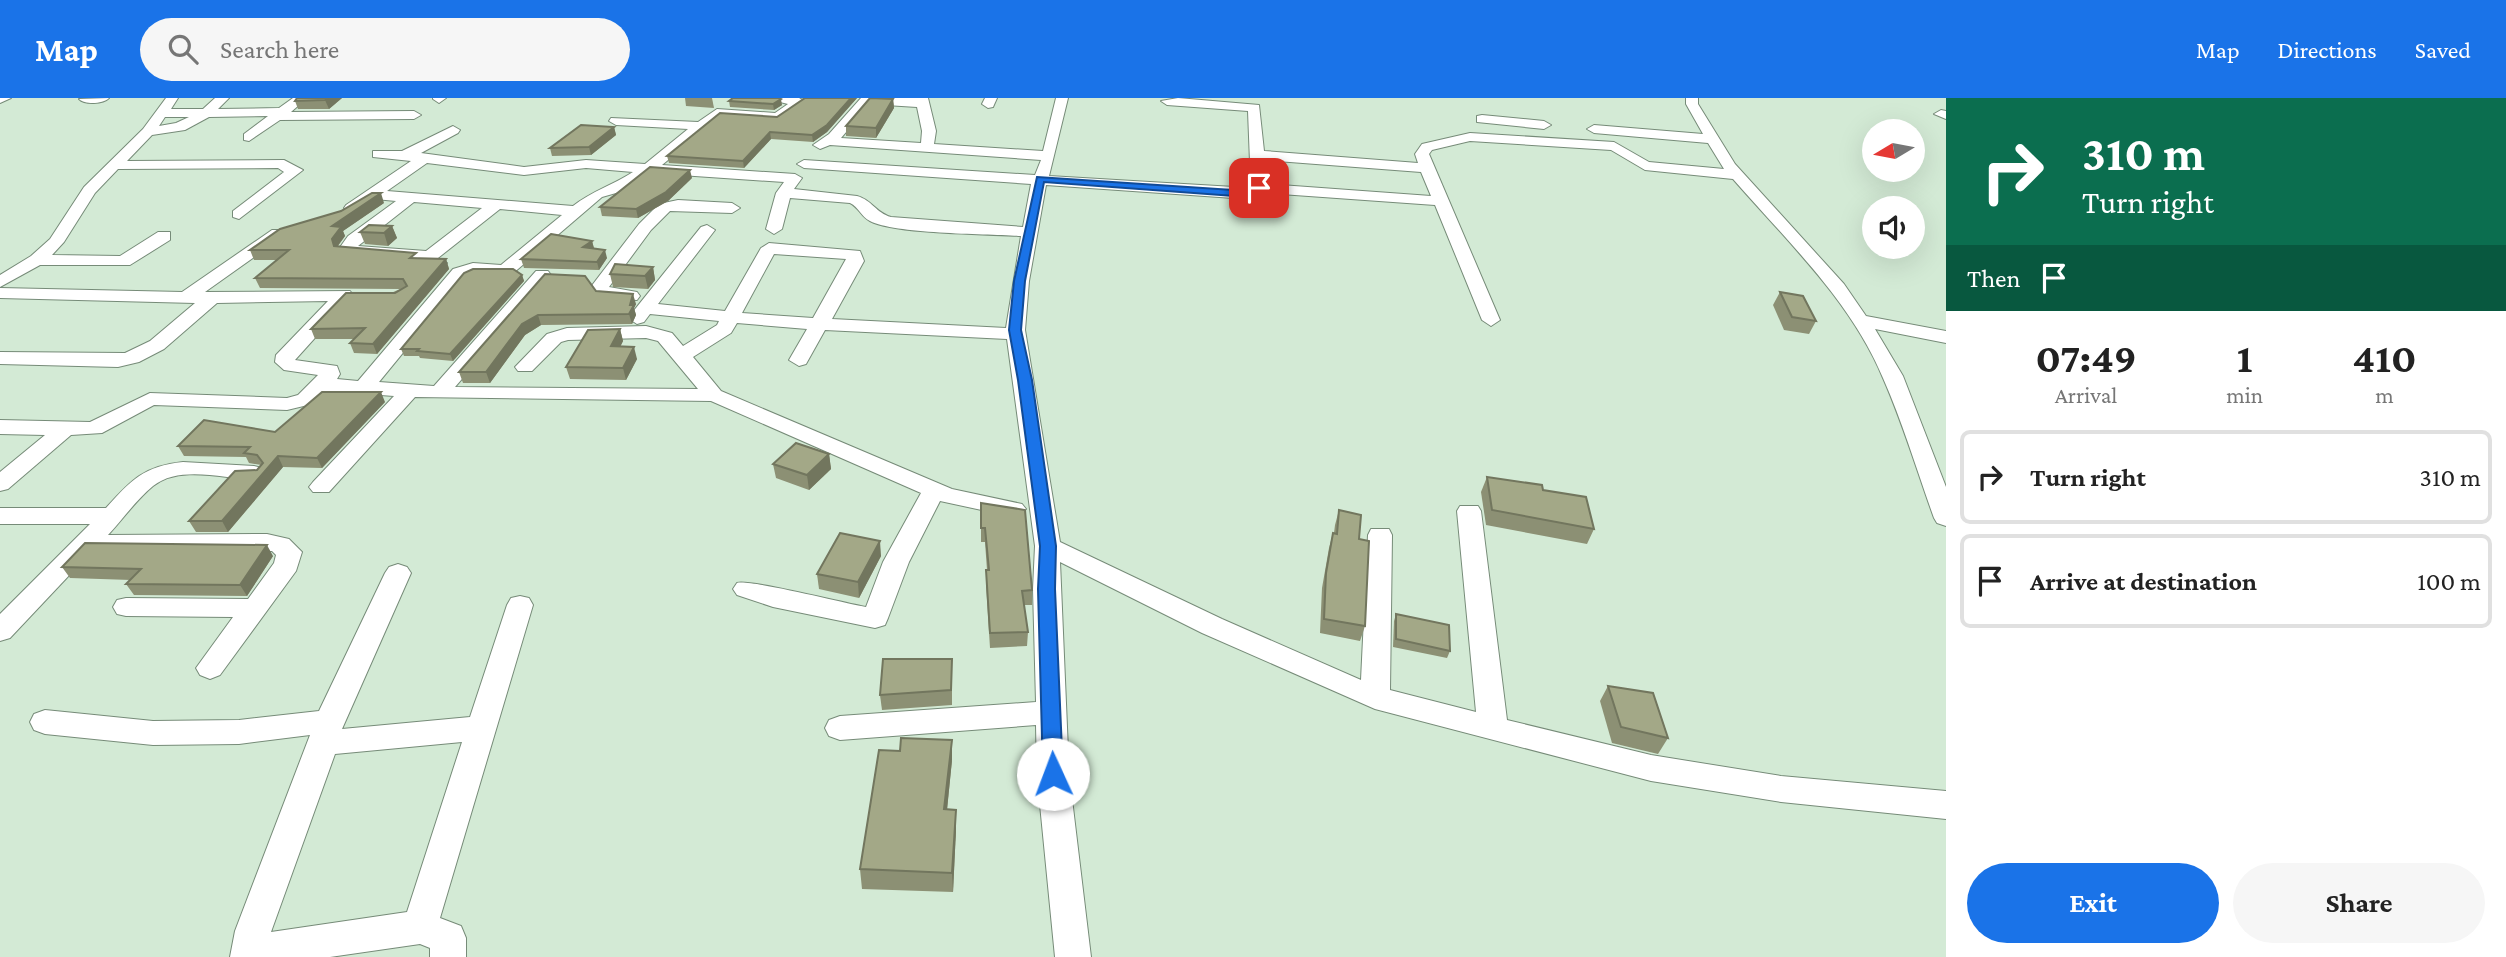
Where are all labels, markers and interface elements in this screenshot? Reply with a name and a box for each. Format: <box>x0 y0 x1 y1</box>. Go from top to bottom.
search box <box>140 18 630 81</box>
icon: search <box>164 30 202 68</box>
text: Map <box>35 31 98 68</box>
text: Search here <box>220 35 339 64</box>
text: Map <box>2196 36 2240 63</box>
text: Directions <box>2278 36 2377 63</box>
text: Saved <box>2415 36 2471 63</box>
north arrow <box>1862 119 1925 182</box>
map controls <box>1862 119 1925 259</box>
icon: right <box>1967 126 2058 217</box>
text: 310 m <box>2082 126 2205 181</box>
pin <box>1229 158 1289 218</box>
icon: arrive <box>1240 169 1278 207</box>
text: Turn right <box>2082 184 2214 220</box>
button: sound <box>1862 196 1925 259</box>
icon: arrive <box>2035 259 2073 297</box>
text: Then <box>1967 264 2021 293</box>
text: 07:49 <box>2036 334 2137 381</box>
text: 1 <box>2237 334 2252 381</box>
text: 410 <box>2353 334 2416 381</box>
text: Arrival <box>2055 382 2117 408</box>
text: min <box>2226 382 2263 408</box>
text: m <box>2375 382 2394 408</box>
icon: right <box>1971 458 2009 496</box>
text: Turn right <box>2030 463 2146 492</box>
text: 310 m <box>2420 463 2481 492</box>
icon: arrive <box>1971 562 2009 600</box>
text: Arrive at destination <box>2030 567 2257 596</box>
text: 100 m <box>2417 567 2481 596</box>
position arrow <box>1016 737 1090 811</box>
button: Exit <box>1967 863 2219 943</box>
button: Share <box>2233 863 2485 943</box>

